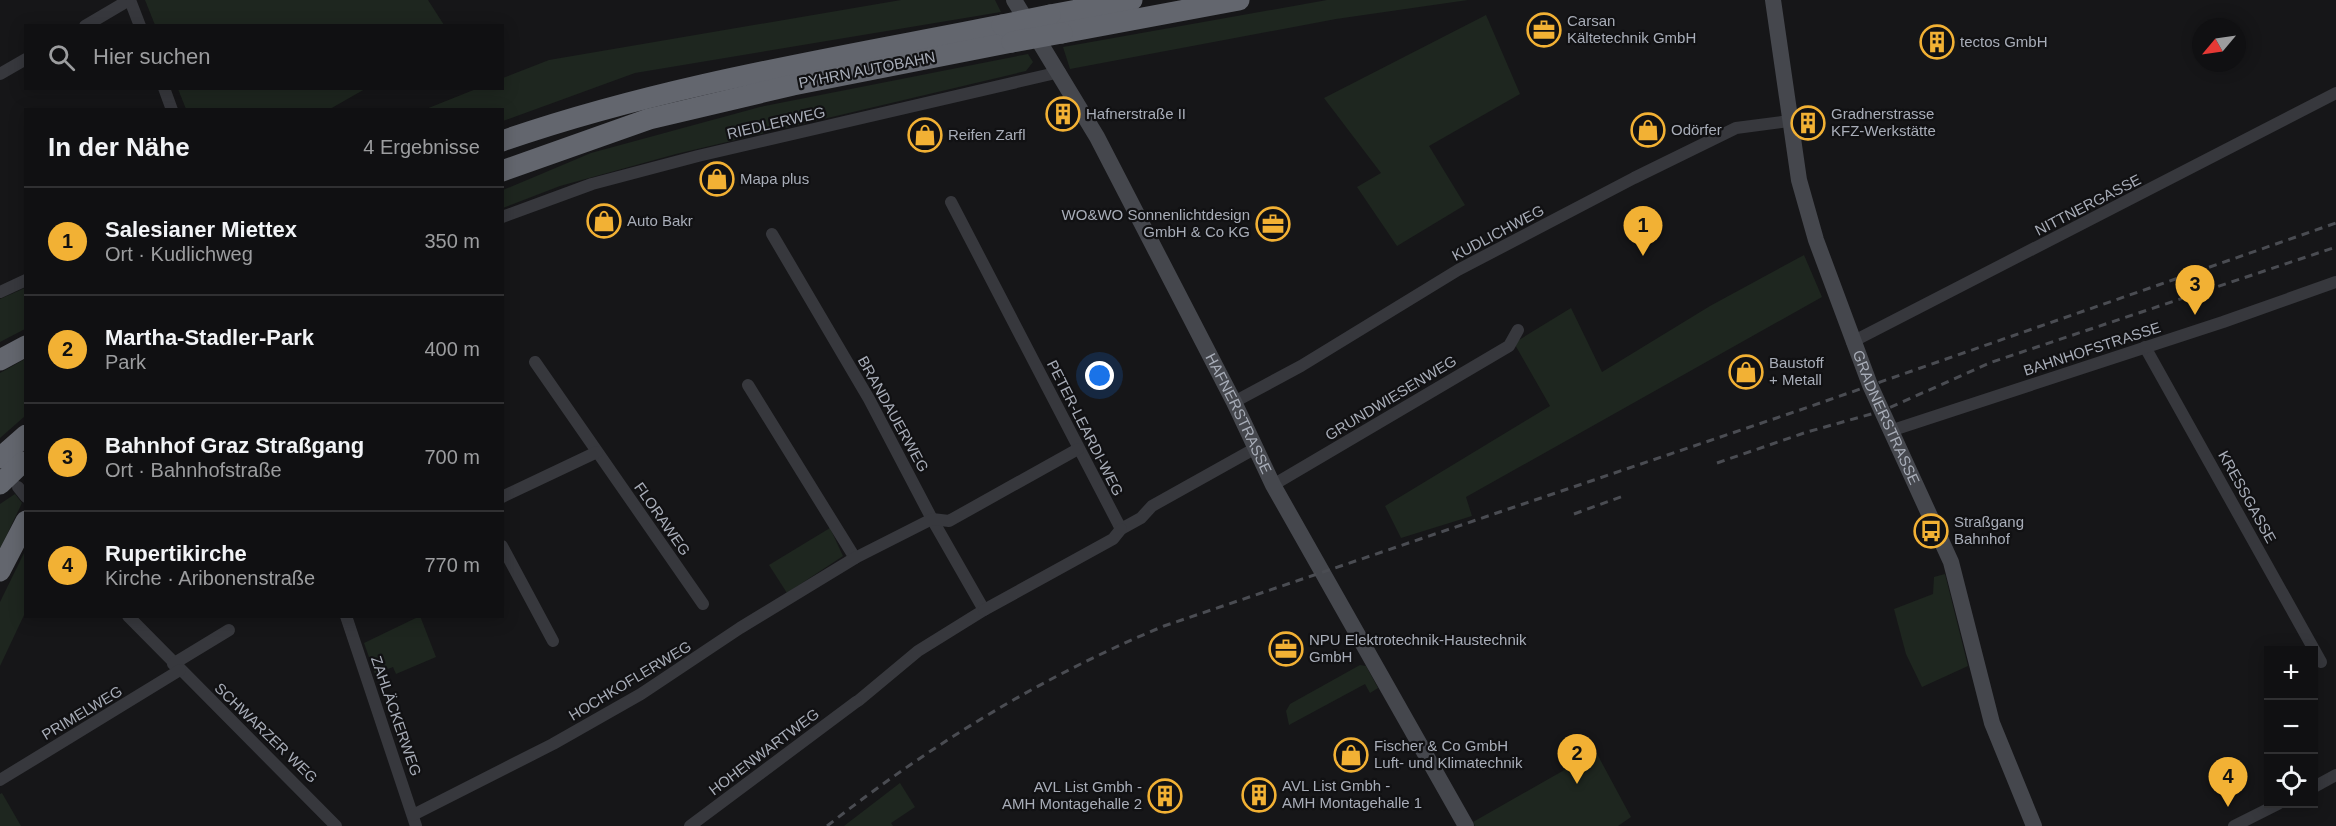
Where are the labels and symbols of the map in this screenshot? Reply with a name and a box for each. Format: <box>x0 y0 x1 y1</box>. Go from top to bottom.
office icon: Carsan Kältetechnik GmbH <box>1526 12 1562 48</box>
place label: Carsan Kältetechnik GmbH <box>1567 12 1696 46</box>
north arrow <box>2192 18 2246 72</box>
building icon: tectos GmbH <box>1919 24 1955 60</box>
place label: tectos GmbH <box>1960 33 2048 50</box>
street label: PYHRN AUTOBAHN <box>797 48 937 91</box>
building icon: Hafnerstraße II <box>1045 96 1081 132</box>
street label: RIEDLERWEG <box>725 103 827 142</box>
place label: Hafnerstraße II <box>1086 105 1186 122</box>
building icon: Gradnerstrasse KFZ-Werkstätte <box>1790 105 1826 141</box>
place label: Gradnerstrasse KFZ-Werkstätte <box>1831 105 1936 139</box>
shop icon: Odörfer <box>1630 112 1666 148</box>
shop icon: Reifen Zarfl <box>907 117 943 153</box>
place label: Odörfer <box>1671 121 1722 138</box>
place label: Reifen Zarfl <box>948 126 1026 143</box>
shop icon: Mapa plus <box>699 161 735 197</box>
place label: Mapa plus <box>740 170 809 187</box>
street label: NITTNERGASSE <box>2032 170 2144 239</box>
street label: KUDLICHWEG <box>1449 201 1547 264</box>
shop icon: Auto Bakr <box>586 203 622 239</box>
place label: WO&WO Sonnenlichtdesign GmbH & Co KG <box>1062 206 1250 240</box>
office icon: WO&WO Sonnenlichtdesign GmbH & Co KG <box>1255 206 1291 242</box>
pin: 1 <box>1624 206 1662 256</box>
place label: Auto Bakr <box>627 212 693 229</box>
pin: 3 <box>2176 266 2214 315</box>
street label: BAHNHOFSTRASSE <box>2021 318 2163 379</box>
street label: GRADNERSTRASSE <box>1850 348 1923 487</box>
street label: HAFNERSTRASSE <box>1202 350 1275 476</box>
street label: GRUNDWIESENWEG <box>1322 352 1459 443</box>
street label: BRANDAUERWEG <box>855 353 932 475</box>
shop icon: Baustoff + Metall <box>1728 354 1764 390</box>
place label: Baustoff + Metall <box>1769 354 1825 388</box>
street label: PETER-LEARDI-WEG <box>1044 357 1127 498</box>
your location <box>1085 361 1114 390</box>
street label: KRESSGASSE <box>2215 448 2280 546</box>
street label: FLORAWEG <box>631 479 694 559</box>
bus stop icon: Straßgang Bahnhof <box>1913 513 1949 549</box>
place label: Straßgang Bahnhof <box>1954 513 2024 547</box>
office icon: NPU Elektrotechnik-Haustechnik GmbH <box>1268 631 1304 667</box>
place label: NPU Elektrotechnik-Haustechnik GmbH <box>1309 631 1527 665</box>
street label: HOCHKOFLERWEG <box>565 637 694 724</box>
street label: ZAHLÄCKERWEG <box>368 654 425 778</box>
street label: SCHWARZER WEG <box>211 679 321 786</box>
street label: PRIMELWEG <box>39 682 125 743</box>
street label: HOHENWARTWEG <box>705 705 822 799</box>
pin: 2 <box>1558 734 1596 784</box>
shop icon: Fischer & Co GmbH Luft- und Klimatechnik <box>1333 737 1369 773</box>
place label: Fischer & Co GmbH Luft- und Klimatechnik <box>1374 737 1523 771</box>
pin: 4 <box>2208 758 2248 807</box>
building icon: AVL List Gmbh - AMH Montagehalle 1 <box>1241 777 1277 813</box>
place label: AVL List Gmbh - AMH Montagehalle 1 <box>1282 777 1422 811</box>
place label: AVL List Gmbh - AMH Montagehalle 2 <box>1002 778 1142 812</box>
building icon: AVL List Gmbh - AMH Montagehalle 2 <box>1147 778 1183 814</box>

